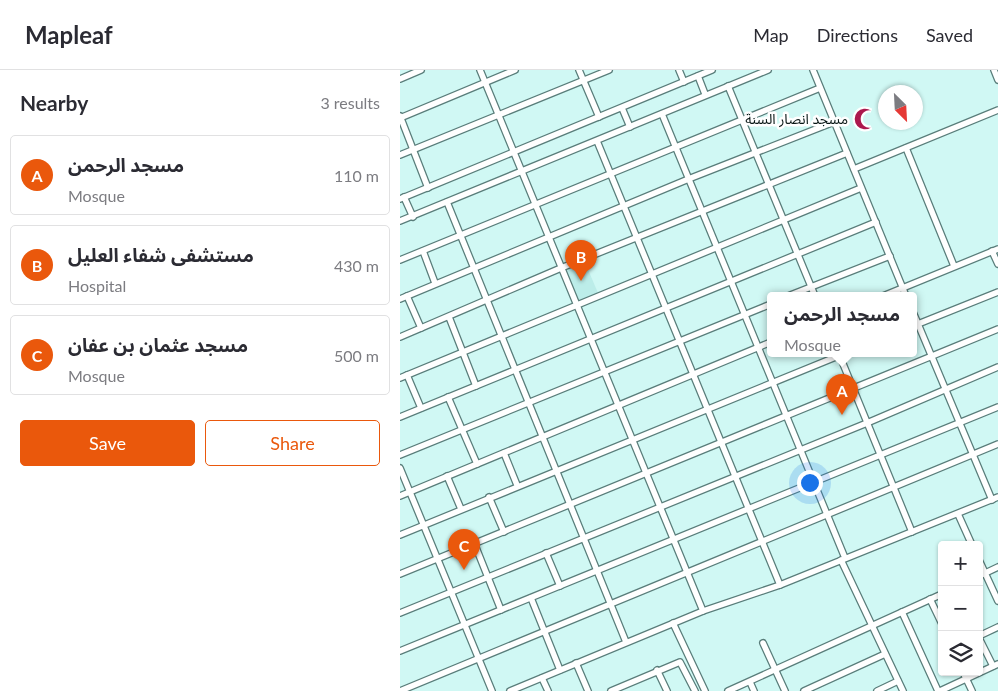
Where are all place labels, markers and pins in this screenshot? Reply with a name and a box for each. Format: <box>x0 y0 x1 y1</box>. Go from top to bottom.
mosque icon: مسجد انصار السنة <box>852 106 878 132</box>
place label: مسجد انصار السنة <box>745 110 848 128</box>
pin: B <box>565 240 597 281</box>
pin: A <box>826 374 858 415</box>
pin: C <box>448 529 480 570</box>

